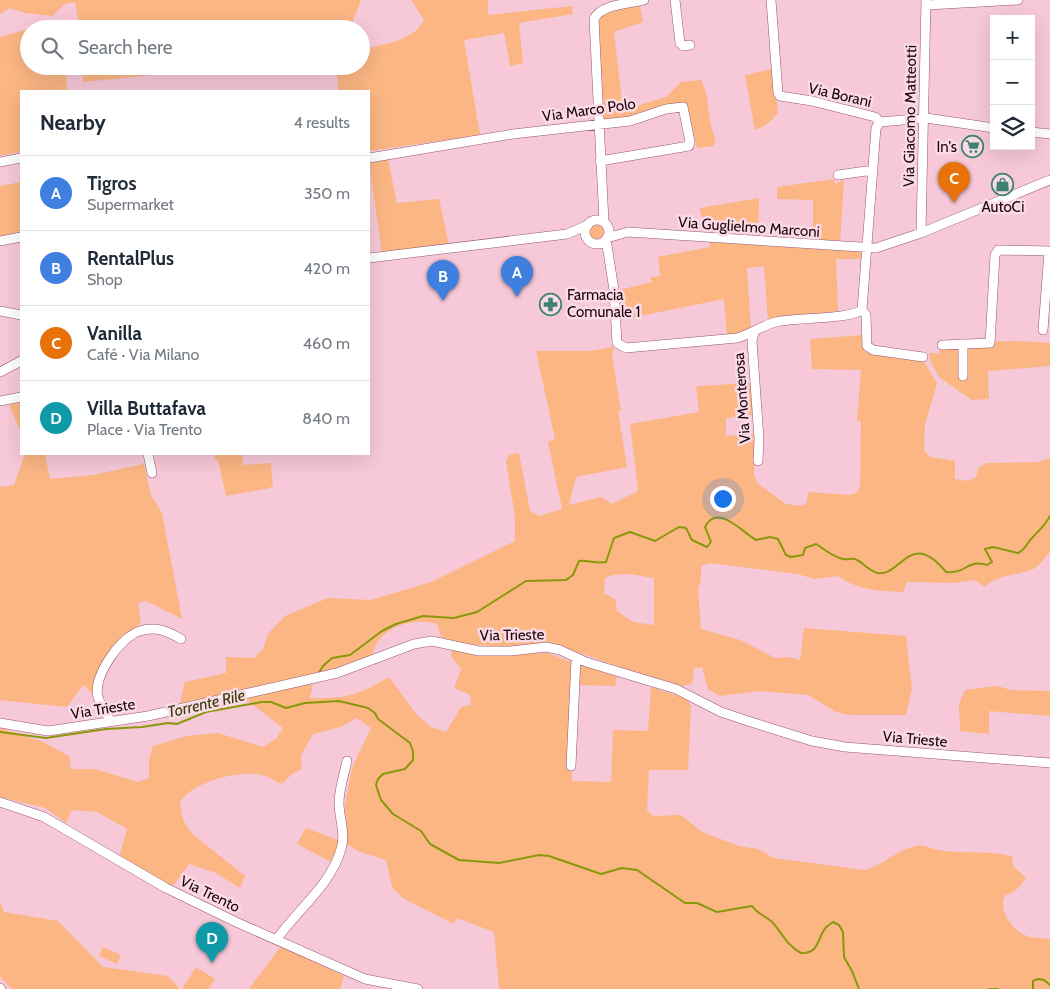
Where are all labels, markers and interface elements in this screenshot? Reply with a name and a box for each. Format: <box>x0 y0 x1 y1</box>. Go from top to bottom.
map controls <box>990 15 1035 150</box>
button: + <box>990 15 1035 60</box>
search box <box>20 20 370 75</box>
icon: search <box>38 34 66 62</box>
text: Search here <box>78 36 172 59</box>
street label: Via Giacomo Matteotti <box>900 45 920 187</box>
button: − <box>990 60 1035 105</box>
street label: Via Borani <box>807 79 873 111</box>
street label: Via Marco Polo <box>541 95 637 125</box>
button: layers <box>990 105 1035 150</box>
text: Nearby <box>40 110 106 135</box>
text: 4 results <box>293 113 350 132</box>
supermarket icon: In's <box>961 135 985 159</box>
place label: In's <box>937 138 957 156</box>
pin: C <box>938 162 970 203</box>
text: Tigros <box>87 172 136 195</box>
shop icon: AutoCi <box>991 172 1015 196</box>
text: A <box>51 184 61 203</box>
text: 350 m <box>304 184 350 203</box>
text: Supermarket <box>87 195 174 214</box>
place label: AutoCi <box>982 198 1024 216</box>
street label: Via Guglielmo Marconi <box>678 213 820 241</box>
text: RentalPlus <box>87 247 174 270</box>
pin: A <box>501 256 533 297</box>
text: B <box>51 259 61 278</box>
text: 420 m <box>304 259 350 278</box>
pin: B <box>427 260 459 301</box>
text: Shop <box>87 270 123 289</box>
place label: Farmacia Comunale 1 <box>567 286 640 321</box>
pharmacy icon: Farmacia Comunale 1 <box>539 292 563 316</box>
text: Vanilla <box>87 322 142 345</box>
text: C <box>51 334 61 353</box>
text: 460 m <box>303 334 350 353</box>
text: Café · Via Milano <box>87 345 199 364</box>
street label: Via Monterosa <box>730 351 754 444</box>
text: Villa Buttafava <box>87 397 206 420</box>
text: D <box>50 409 62 428</box>
text: 840 m <box>302 409 350 428</box>
text: Place · Via Trento <box>87 420 202 439</box>
your location <box>710 486 736 512</box>
street label: Via Trieste <box>479 625 545 645</box>
water label: Torrente Rile <box>165 685 247 722</box>
street label: Via Trieste <box>70 695 137 723</box>
street label: Via Trieste <box>882 727 948 751</box>
street label: Via Trento <box>177 872 243 916</box>
pin: D <box>196 922 228 963</box>

